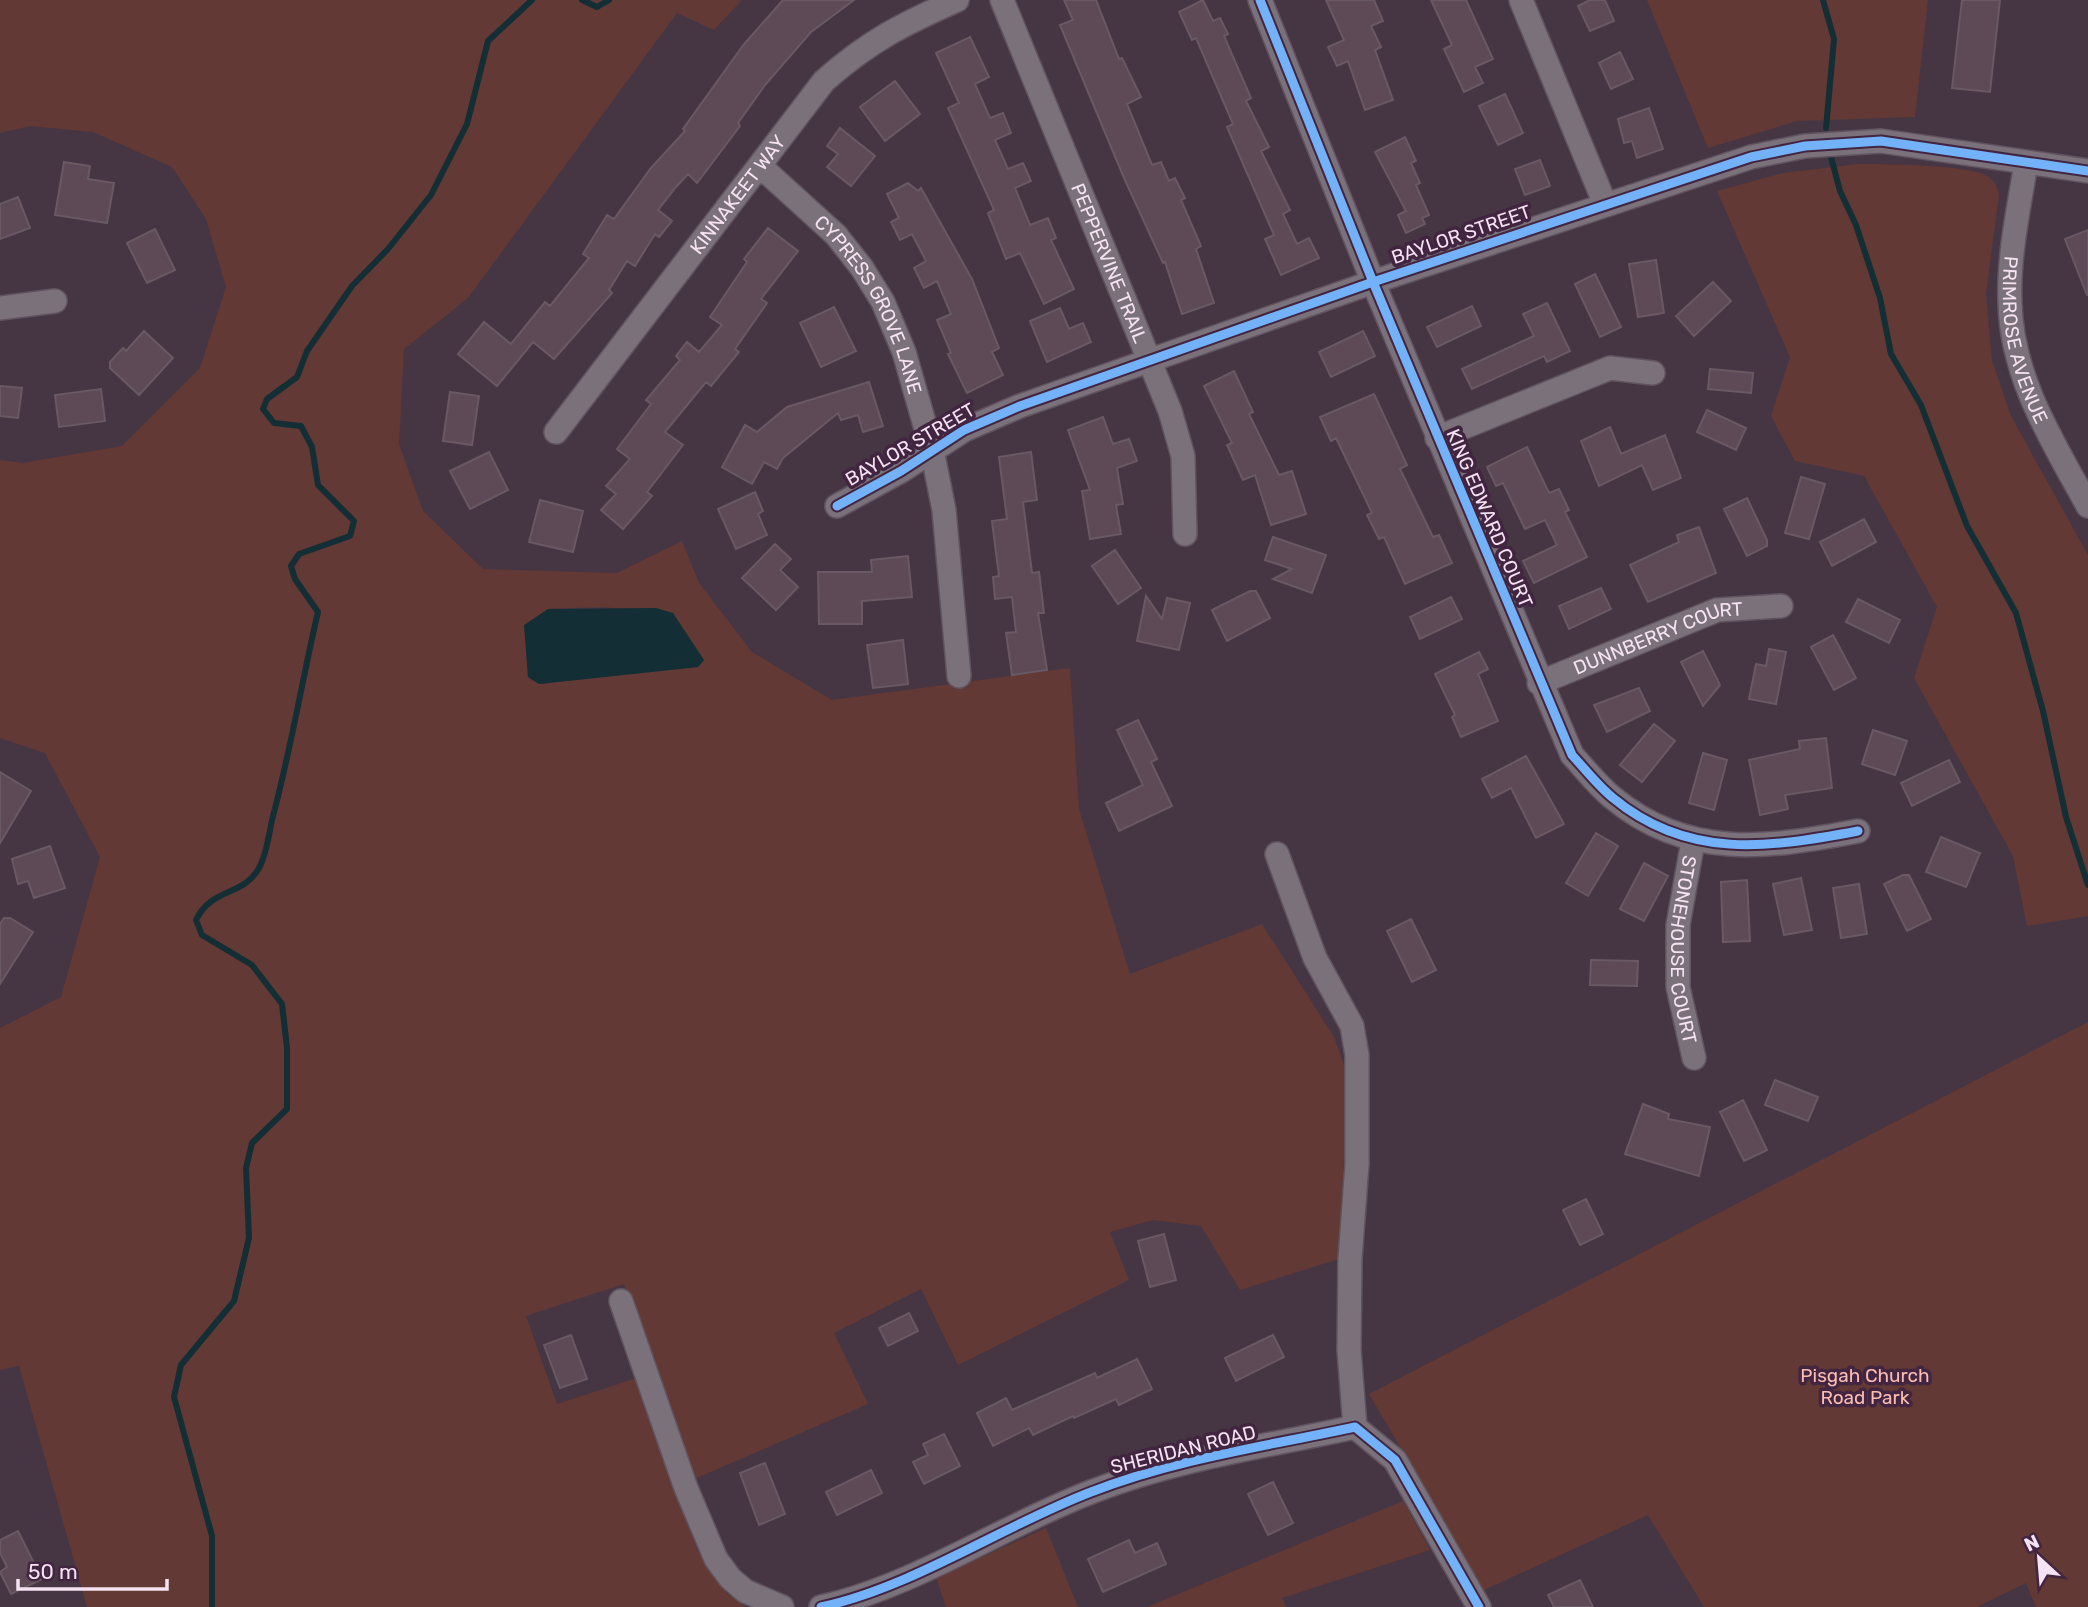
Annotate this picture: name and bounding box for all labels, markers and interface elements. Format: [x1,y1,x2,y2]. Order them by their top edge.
street label: KINNAKEET WAY [685,131,791,259]
street label: PEPPERVINE TRAIL [1066,180,1152,347]
street label: BAYLOR STREET [1388,200,1534,269]
street label: CYPRESS GROVE LANE [810,210,926,397]
street label: PRIMROSE AVENUE [1998,255,2053,427]
street label: BAYLOR STREET [841,398,979,491]
street label: KING EDWARD COURT [1442,426,1538,611]
street label: DUNNBERRY COURT [1570,597,1743,680]
street label: STONEHOUSE COURT [1665,854,1701,1046]
park label: Pisgah Church Road Park [1800,1364,1930,1409]
street label: SHERIDAN ROAD [1108,1420,1258,1479]
north arrow [2004,1523,2074,1593]
text: N [2021,1530,2043,1557]
scale bar [18,1548,166,1592]
text: 50 m [28,1559,78,1584]

